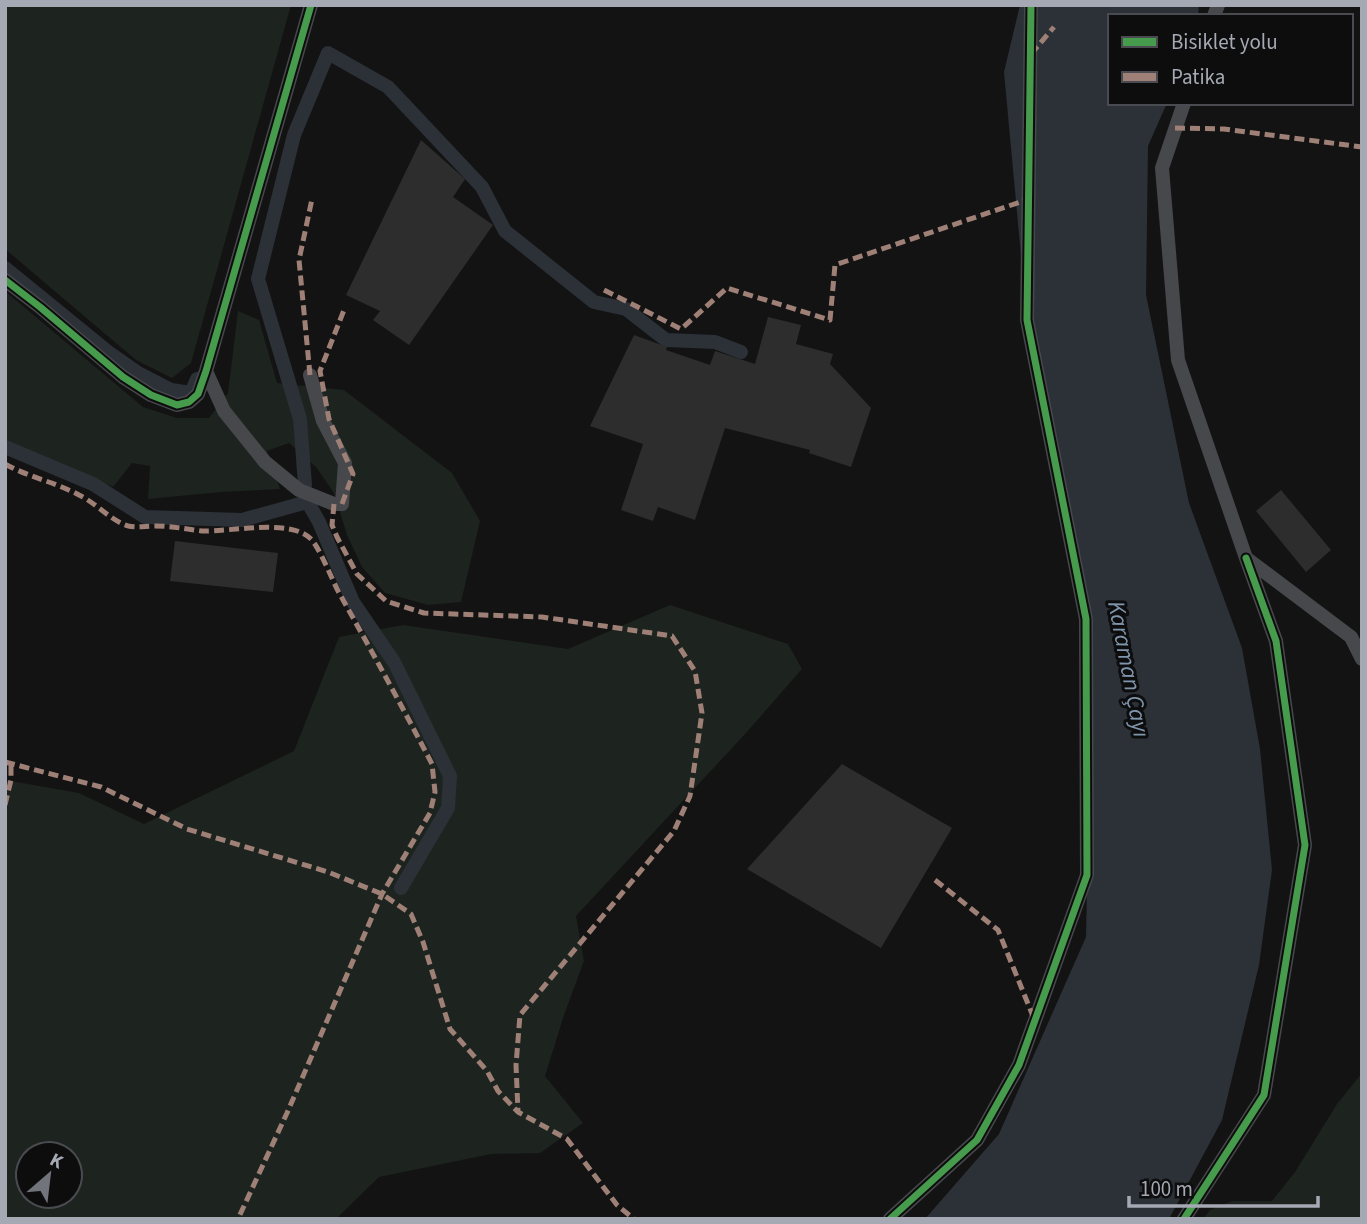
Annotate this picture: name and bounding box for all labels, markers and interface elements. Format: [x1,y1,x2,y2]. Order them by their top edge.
legend [1108,14,1353,105]
text: Bisiklet yolu [1171,27,1278,57]
text: Patika [1171,62,1225,92]
water label: Karaman Çayı [1098,598,1159,741]
north arrow [14,1140,84,1210]
text: K [45,1147,68,1176]
scale bar [1129,1164,1318,1208]
text: 100 m [1140,1174,1193,1204]

